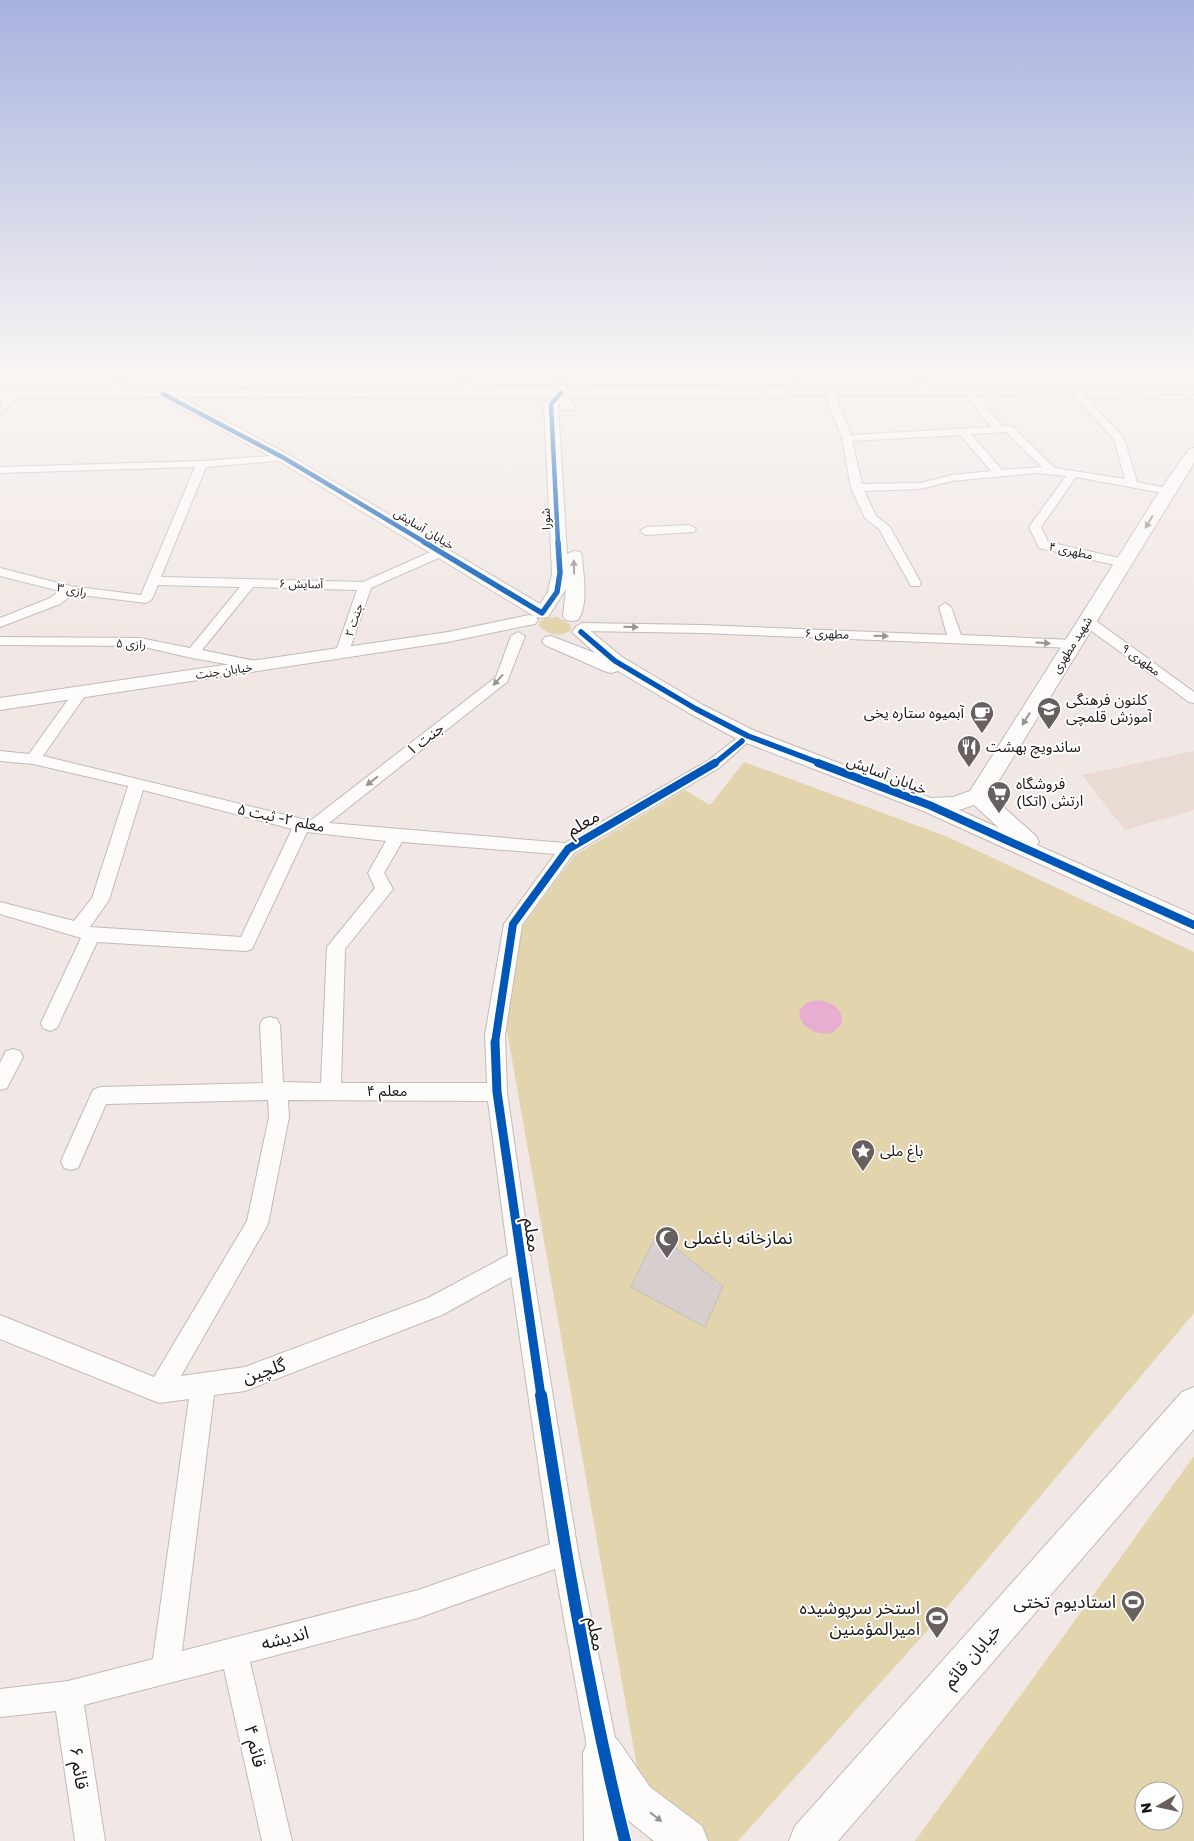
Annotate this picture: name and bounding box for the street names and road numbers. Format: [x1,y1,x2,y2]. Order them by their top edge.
street label: خیابان آسایش [391,505,457,552]
street label: شورا [537,508,554,530]
street label: مطهری ۴ [1048,539,1095,562]
street label: آسایش ۶ [279,576,324,591]
street label: رازی ۳ [56,579,88,600]
street label: جنت ۲ [341,601,366,638]
street label: شهید مطهری [1048,614,1095,676]
street label: مطهری ۶ [804,625,850,642]
street label: رازی ۵ [115,635,147,652]
street label: مطهری ۹ [1119,640,1164,679]
street label: خیابان جنت [195,659,253,682]
street label: جنت ۱ [402,718,447,758]
street label: خیابان آسایش [844,751,930,799]
street label: معلم ۲- ثبت ۵ [235,799,327,838]
street label: معلم [562,804,604,843]
street label: معلم ۴ [367,1081,407,1102]
street label: معلم [517,1216,546,1254]
street label: گلچین [239,1353,289,1388]
street label: معلم [580,1615,611,1653]
street label: خیابان قائم [937,1619,1007,1694]
street label: اندیشه [259,1621,311,1654]
street label: قائم ۴ [237,1722,272,1770]
street label: قائم ۶ [63,1745,94,1791]

